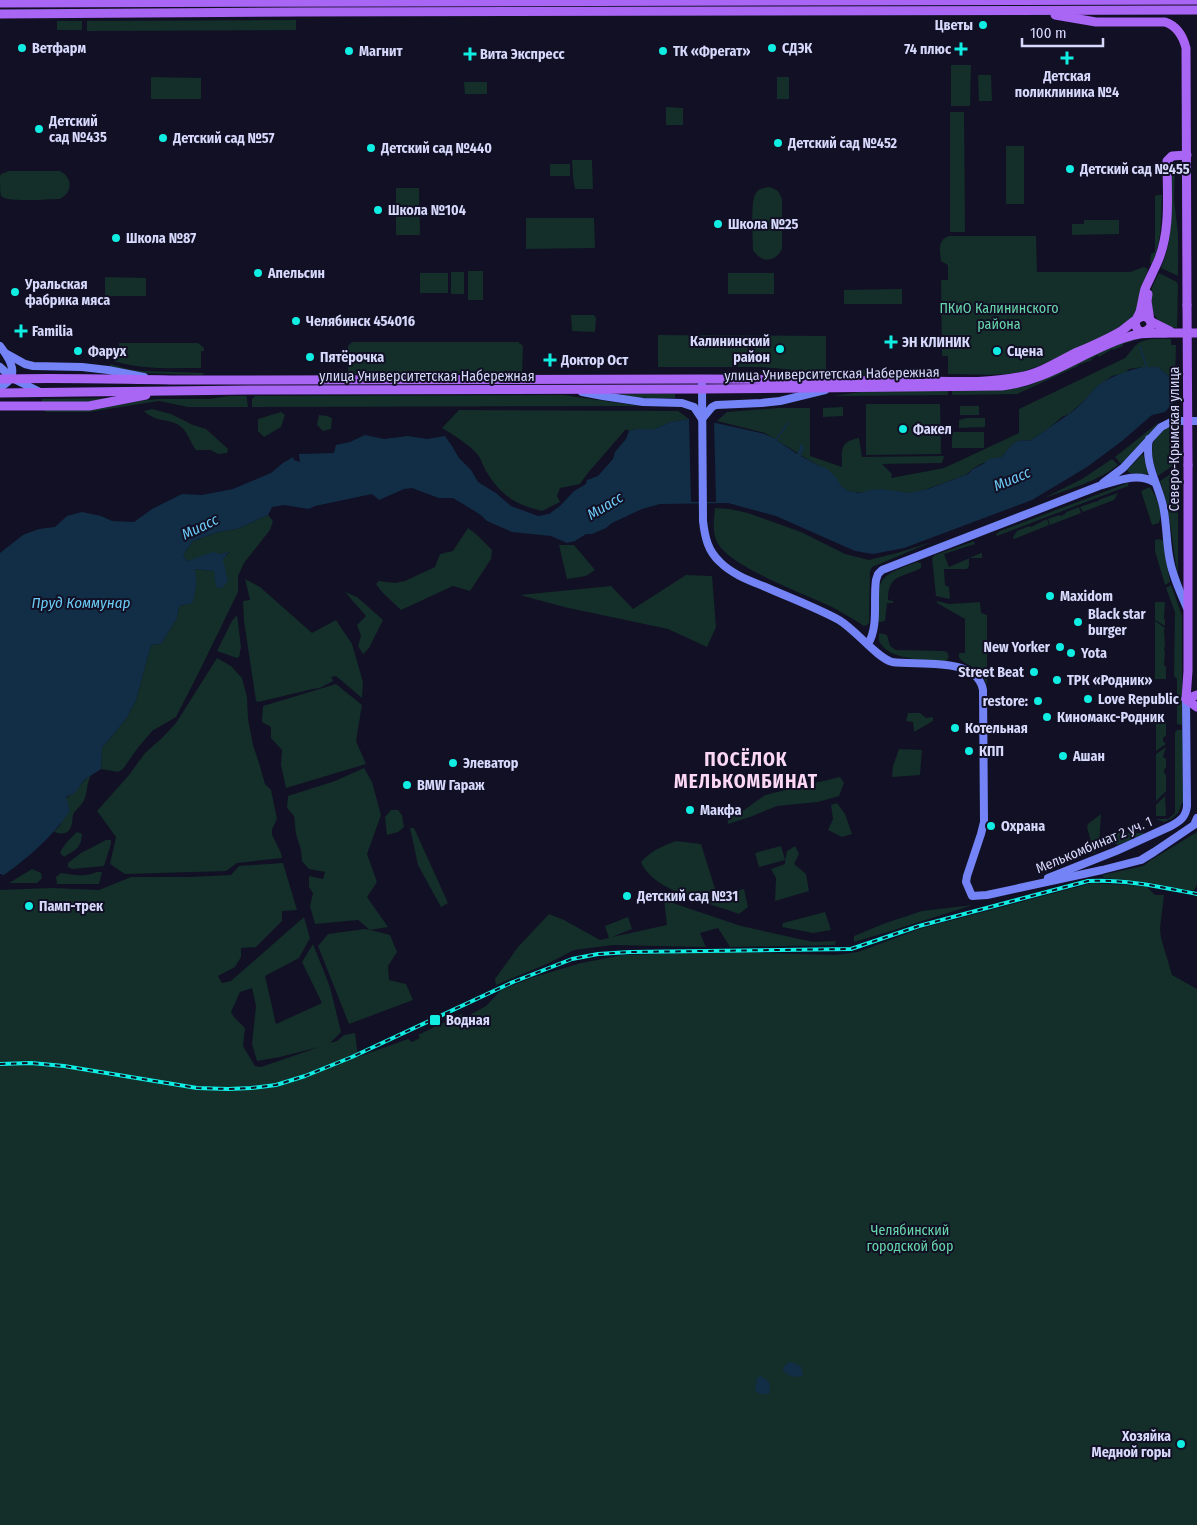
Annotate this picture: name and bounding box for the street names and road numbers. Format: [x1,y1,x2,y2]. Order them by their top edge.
street label: улица Университетская Набережная [724,364,940,384]
street label: Северо-Крымская улица [1166,366,1183,511]
street label: улица Университетская Набережная [319,368,535,385]
street label: Мелькомбинат 2 уч. 1 [1033,813,1155,877]

